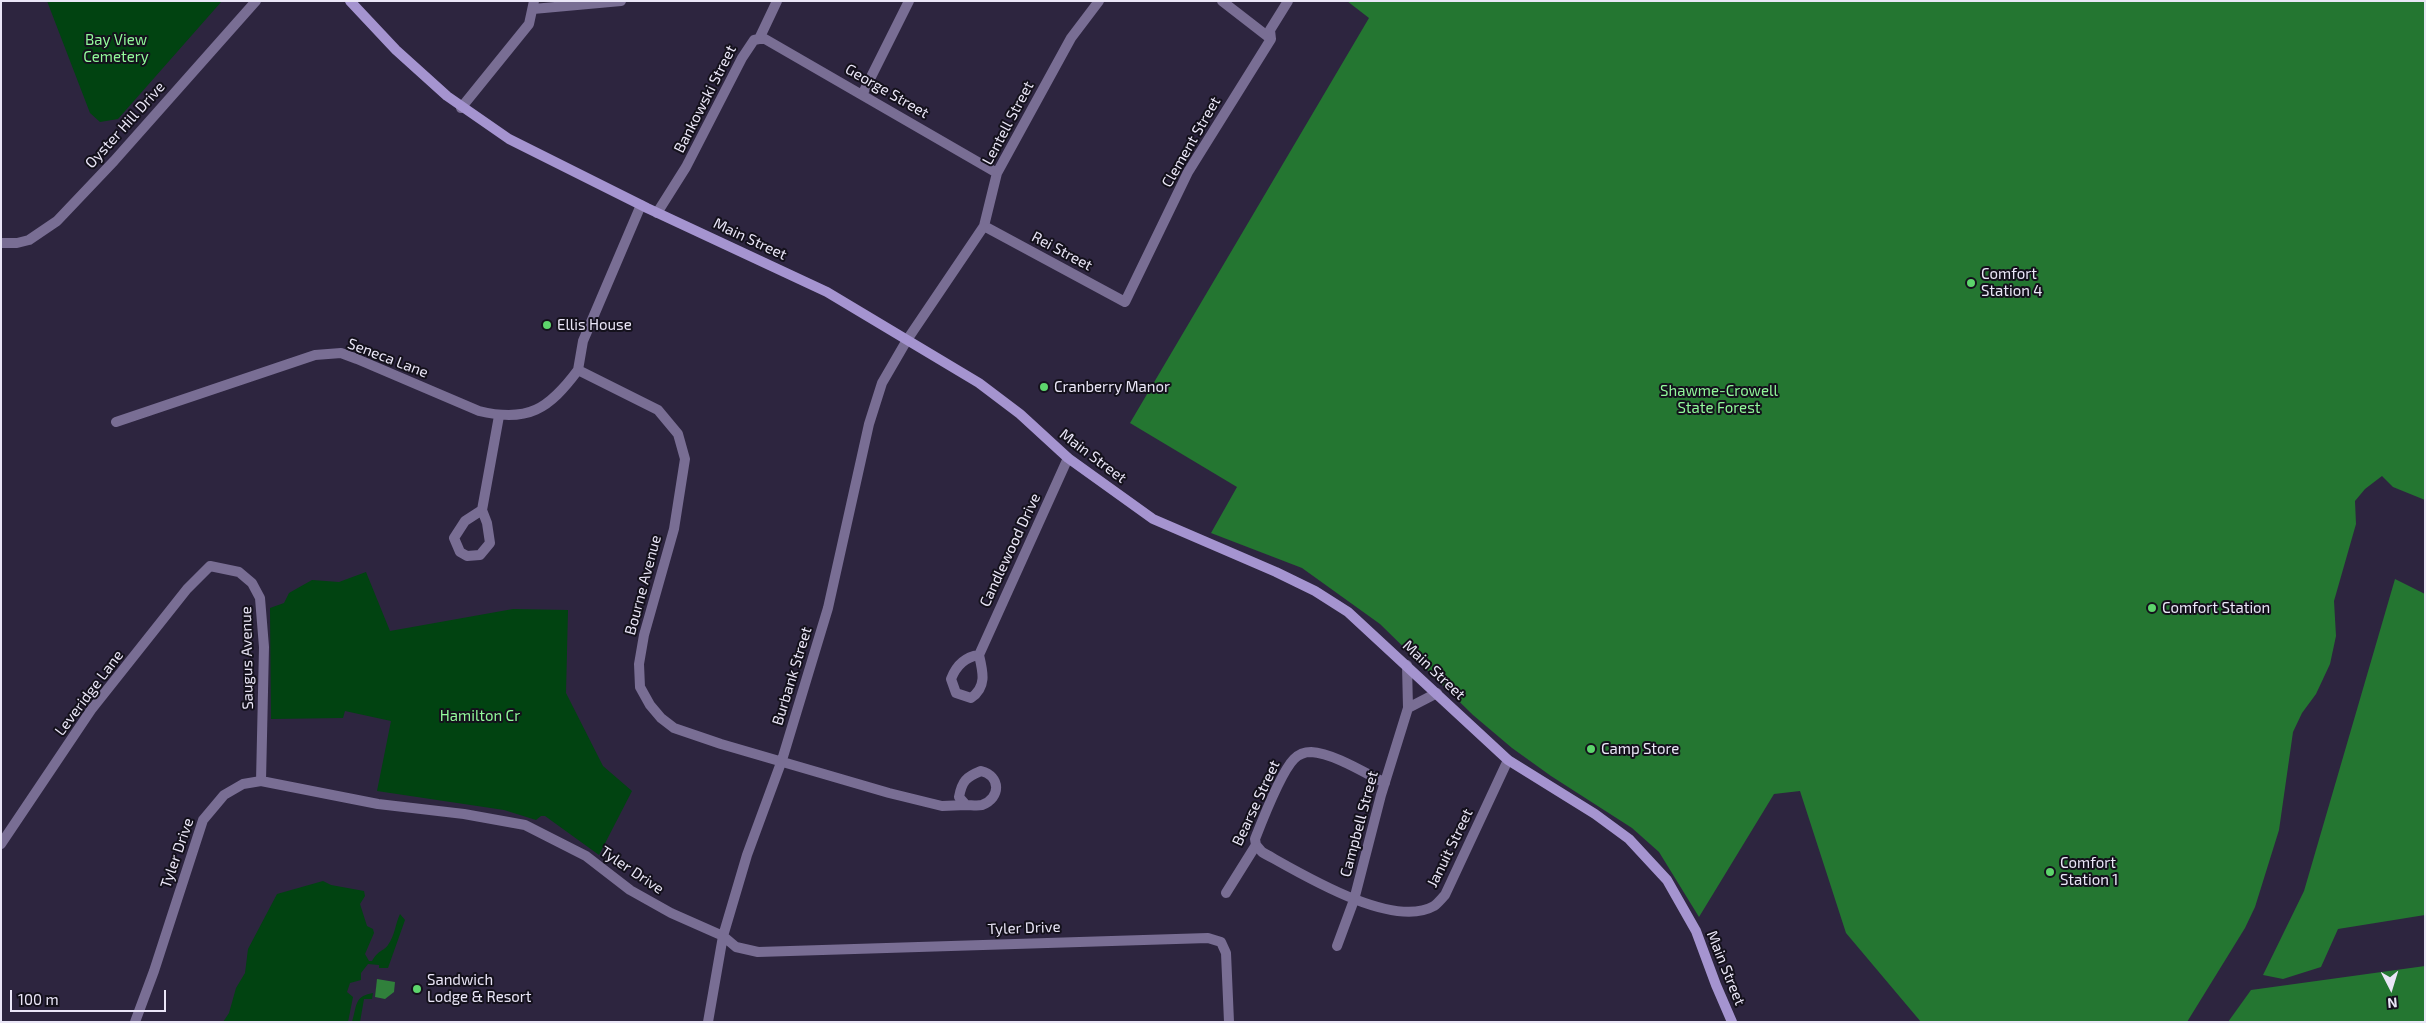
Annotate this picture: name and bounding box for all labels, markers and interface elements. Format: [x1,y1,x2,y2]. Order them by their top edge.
park label: Bay View Cemetery [83,31,149,66]
street label: Bankowski Street [670,42,740,156]
street label: George Street [842,60,932,122]
street label: Oyster Hill Drive [81,78,169,172]
street label: Lentell Street [978,78,1038,168]
street label: Clement Street [1158,93,1224,191]
street label: Main Street [710,214,790,264]
street label: Rei Street [1029,228,1095,274]
place label: Comfort Station 4 [1981,265,2043,300]
marker: Comfort Station 4 [1965,277,1977,289]
place label: Ellis House [557,316,632,334]
marker: Ellis House [541,319,553,331]
street label: Seneca Lane [345,334,431,382]
place label: Cranberry Manor [1054,378,1170,396]
marker: Cranberry Manor [1038,381,1050,393]
park label: Shawme-Crowell State Forest [1660,382,1778,417]
street label: Main Street [1056,425,1130,487]
street label: Candlewood Drive [976,490,1044,610]
street label: Bourne Avenue [621,533,665,637]
place label: Comfort Station [2162,599,2270,617]
marker: Comfort Station [2146,602,2158,614]
street label: Saugus Avenue [237,606,257,710]
street label: Burbank Street [768,625,816,727]
street label: Main Street [1399,637,1469,703]
street label: Leveridge Lane [51,647,127,739]
park label: Hamilton Cr [440,707,520,725]
place label: Camp Store [1601,740,1679,758]
marker: Camp Store [1585,743,1597,755]
street label: Bearse Street [1228,757,1284,849]
street label: Campbell Street [1336,769,1382,879]
street label: Januit Street [1423,806,1477,890]
street label: Tyler Drive [157,816,197,890]
street label: Tyler Drive [597,842,667,898]
place label: Comfort Station 1 [2060,854,2118,889]
marker: Comfort Station 1 [2044,866,2056,878]
street label: Tyler Drive [987,918,1061,938]
street label: Main Street [1703,928,1749,1008]
north arrow [2366,963,2416,1013]
place label: Sandwich Lodge & Resort [427,971,532,1006]
scale bar [12,980,169,1012]
marker: Sandwich Lodge & Resort [411,983,423,995]
text: 100 m [18,990,59,1008]
text: N [2387,995,2398,1012]

